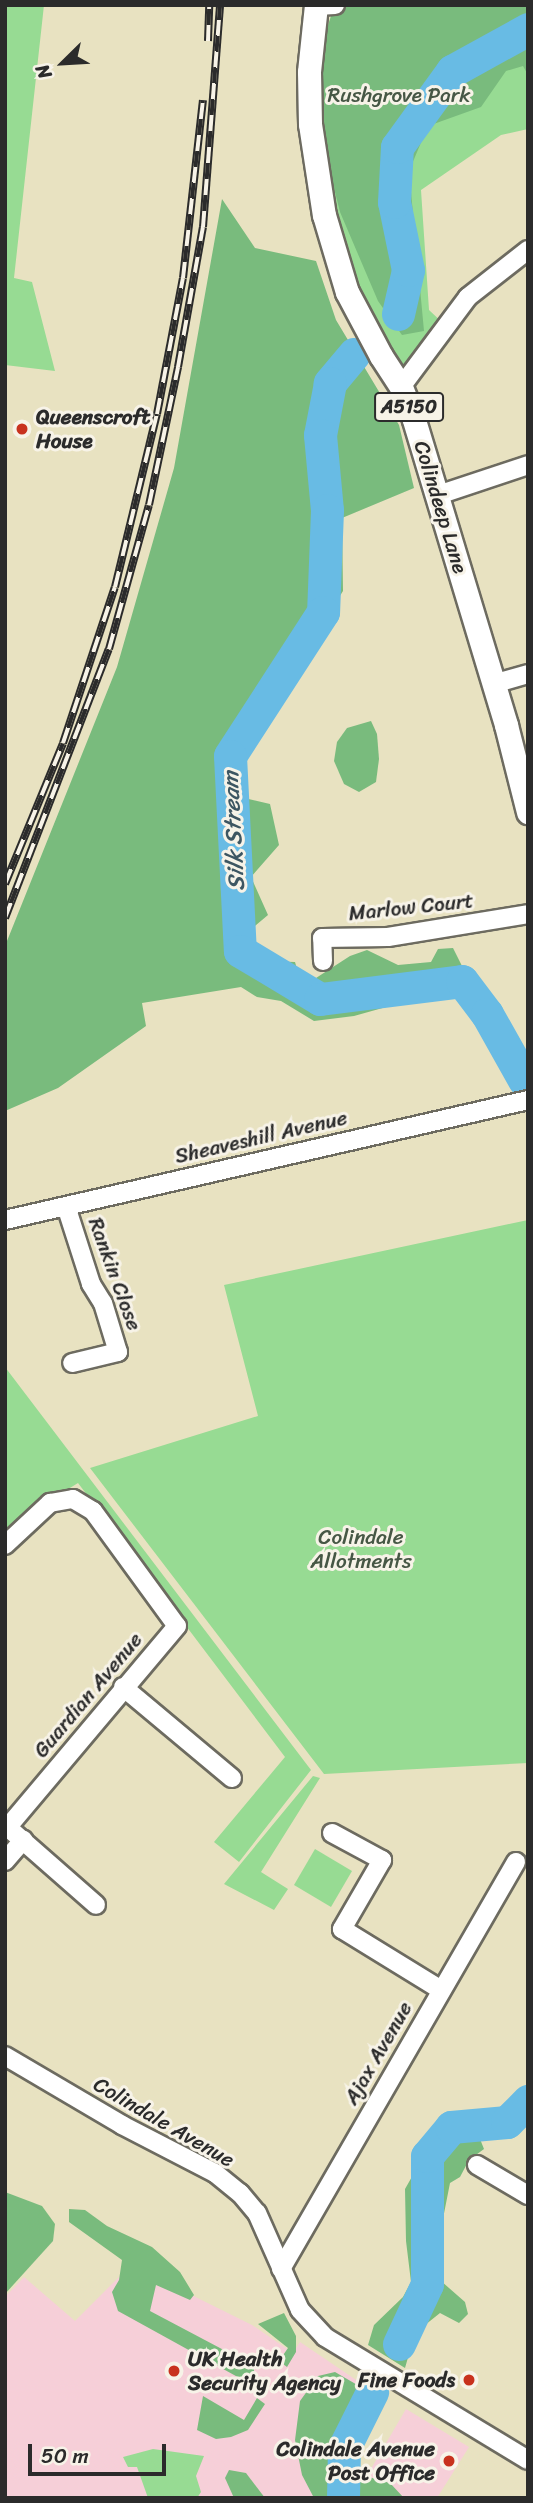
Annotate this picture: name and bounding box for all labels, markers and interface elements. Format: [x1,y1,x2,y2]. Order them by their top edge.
north arrow [28,28,98,98]
text: N [26,59,61,84]
park label: Rushgrove Park [328,82,470,108]
road number: A5150 [374,392,444,422]
place label: Queenscroft House [36,404,150,454]
marker: Queenscroft House [14,421,30,437]
street label: Colindeep Lane [409,437,473,577]
water label: Silk Stream [217,770,251,892]
street label: Marlow Court [347,888,475,926]
street label: Sheaveshill Avenue [173,1105,349,1169]
street label: Rankin Close [83,1214,147,1334]
park label: Colindale Allotments [310,1524,412,1574]
street label: Guardian Avenue [29,1628,147,1762]
street label: Ajax Avenue [338,1997,418,2109]
street label: Colindale Avenue [89,2072,239,2172]
place label: UK Health Security Agency [188,2346,341,2396]
marker: UK Health Security Agency [166,2363,182,2379]
place label: Fine Foods [357,2367,455,2393]
marker: Fine Foods [461,2372,477,2388]
scale bar [32,2430,170,2474]
place label: Colindale Avenue Post Office [277,2436,435,2486]
text: 50 m [41,2437,89,2475]
marker: Colindale Avenue Post Office [441,2453,457,2469]

